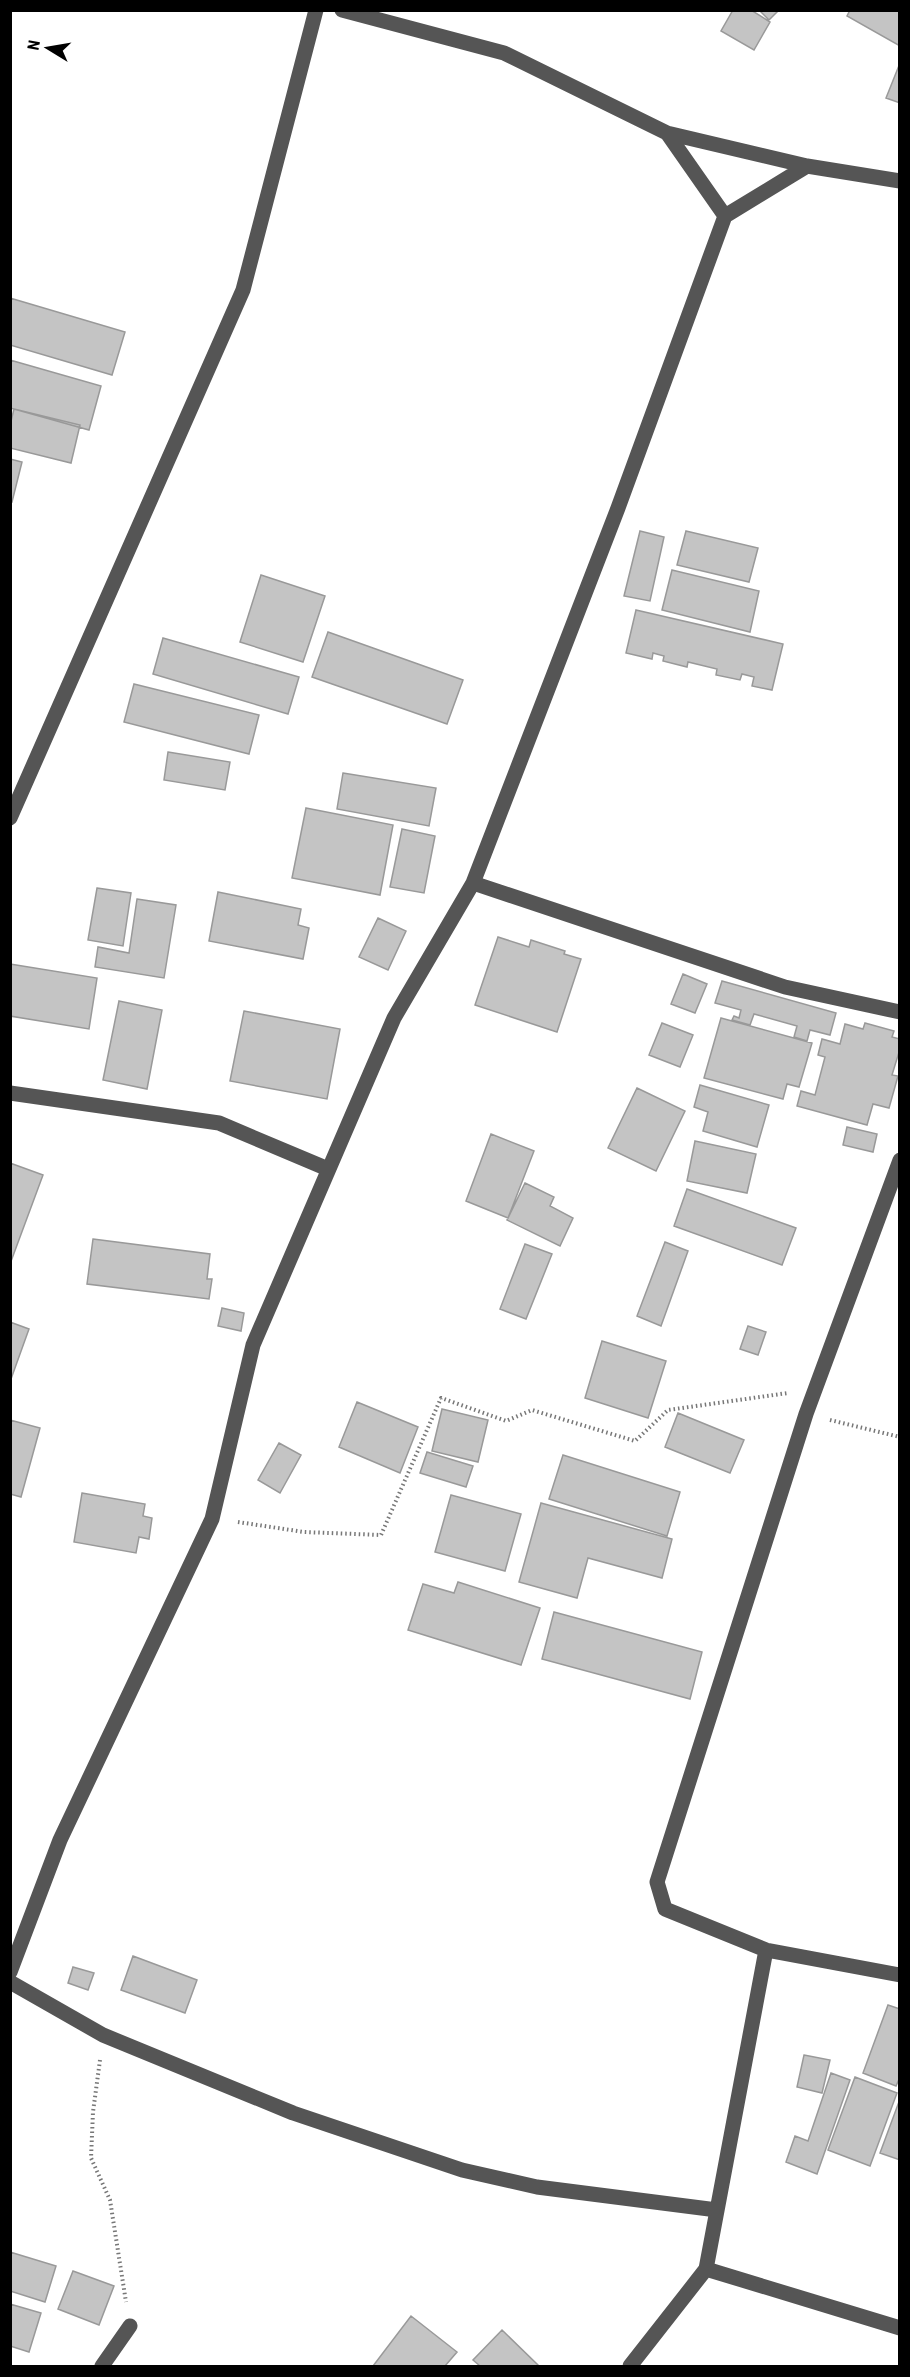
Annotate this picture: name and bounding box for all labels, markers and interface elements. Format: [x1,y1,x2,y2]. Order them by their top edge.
north arrow [18,18,78,78]
text: N [24,39,44,52]

